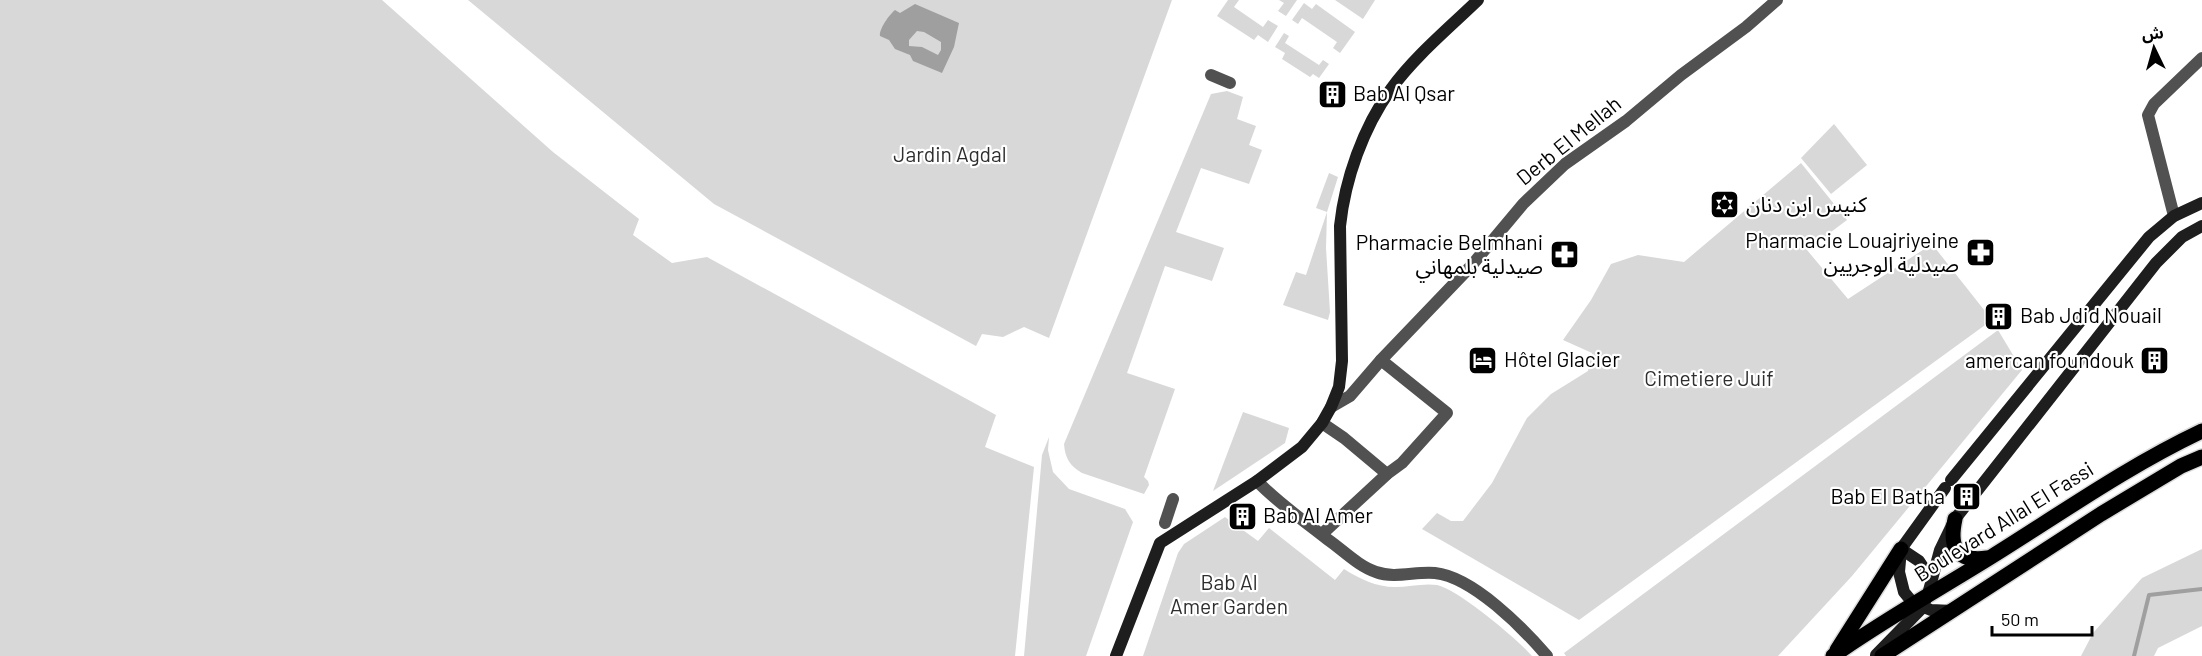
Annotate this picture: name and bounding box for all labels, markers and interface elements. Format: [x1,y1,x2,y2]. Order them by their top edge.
north arrow [2124,18,2184,78]
text: ش [2141,22,2165,44]
building icon: Bab Al Qsar [1316,78,1348,110]
place label: Bab Al Qsar [1353,80,1455,105]
street label: Derb El Mellah [1511,90,1625,190]
park label: Jardin Agdal [893,141,1007,166]
synagogue icon: كنيس ابن دنان [1709,189,1741,221]
place label: كنيس ابن دنان [1746,191,1867,217]
place label: Pharmacie Louajriyeine صيدلية الوجريين [1745,227,1959,277]
place label: Pharmacie Belmhani صيدلية بلمهاني [1356,229,1543,283]
pharmacy icon: Pharmacie Louajriyeine صيدلية الوجريين [1964,237,1996,269]
pharmacy icon: Pharmacie Belmhani صيدلية بلمهاني [1548,239,1580,271]
building icon: Bab Jdid Nouail [1983,300,2015,332]
place label: Bab Jdid Nouail [2020,302,2162,327]
hotel icon: Hôtel Glacier [1467,344,1499,376]
building icon: amercan foundouk [2139,345,2171,377]
place label: Hôtel Glacier [1504,346,1620,371]
place label: amercan foundouk [1965,347,2134,372]
park label: Cimetiere Juif [1644,365,1774,390]
street label: Boulevard Allal El Fassi [1909,455,2097,586]
building icon: Bab El Batha [1950,481,1982,513]
place label: Bab El Batha [1830,483,1945,508]
building icon: Bab Al Amer [1226,500,1258,532]
place label: Bab Al Amer [1263,502,1373,527]
park label: Bab Al Amer Garden [1170,569,1288,618]
scale bar [1992,599,2092,637]
text: 50 m [2001,608,2039,630]

